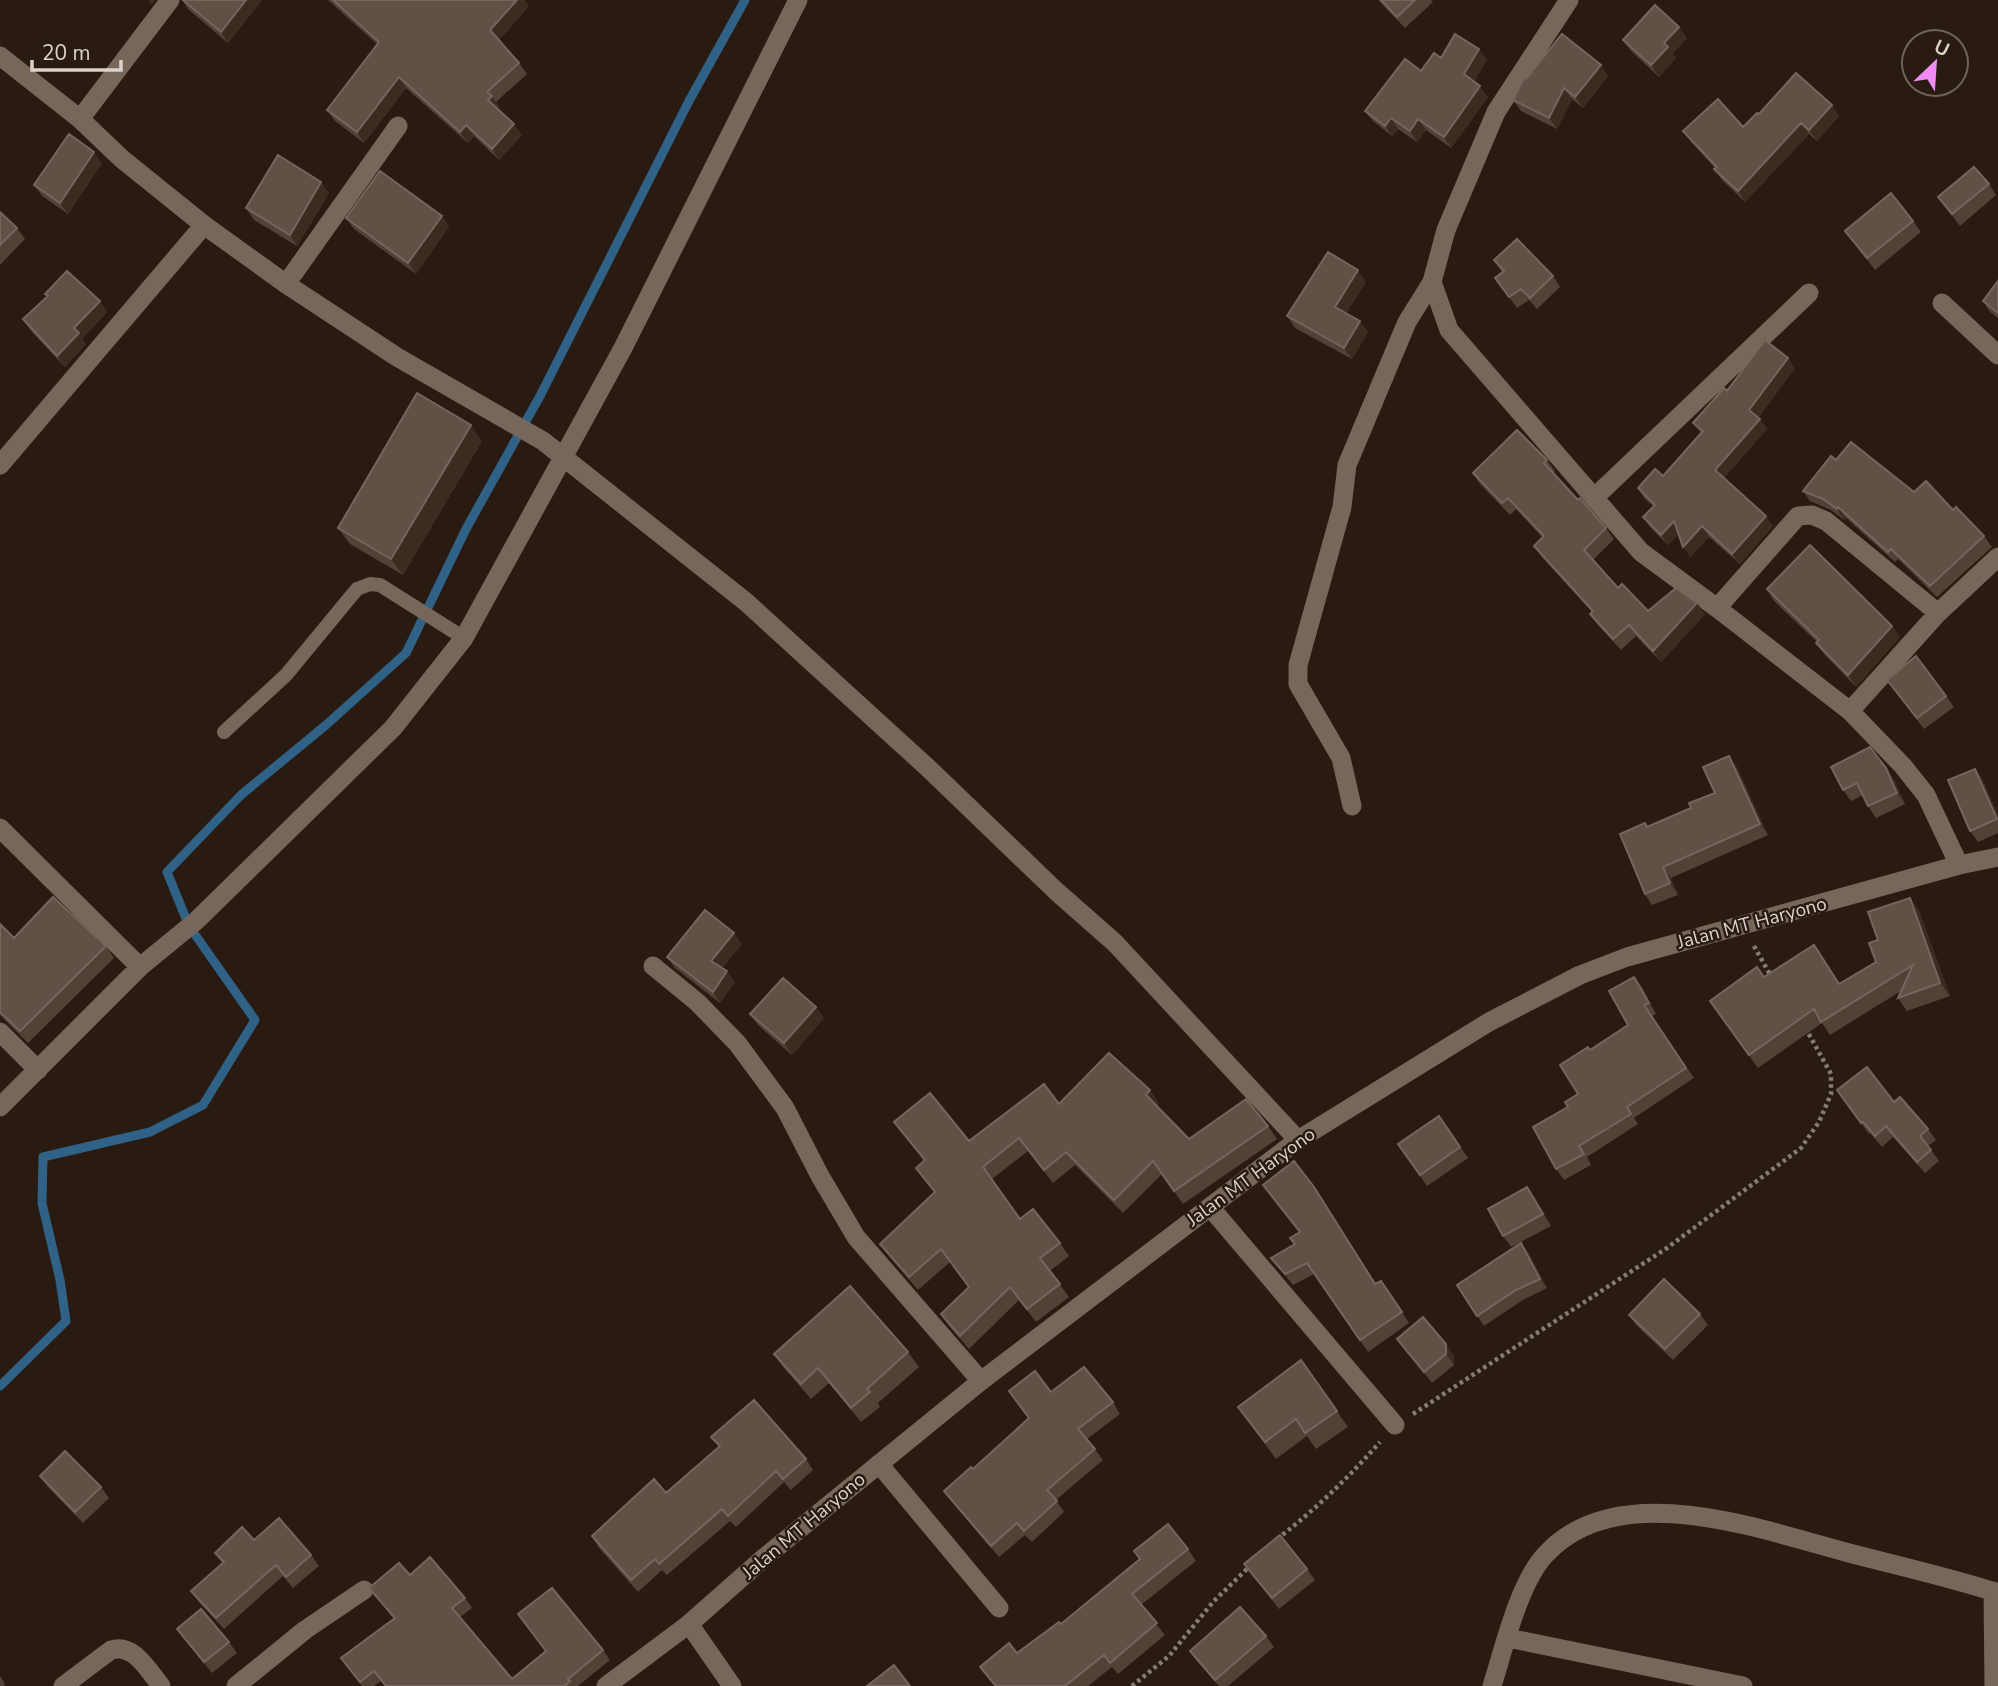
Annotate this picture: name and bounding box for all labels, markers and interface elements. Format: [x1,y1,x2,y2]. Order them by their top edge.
scale bar [32,28,121,72]
north arrow [1900,28,1970,98]
text: U [1930,34,1954,63]
text: 20 m [42,39,91,67]
street label: Jalan MT Haryono [1673,891,1830,956]
street label: Jalan MT Haryono [1180,1121,1321,1233]
street label: Jalan MT Haryono [736,1467,871,1586]

